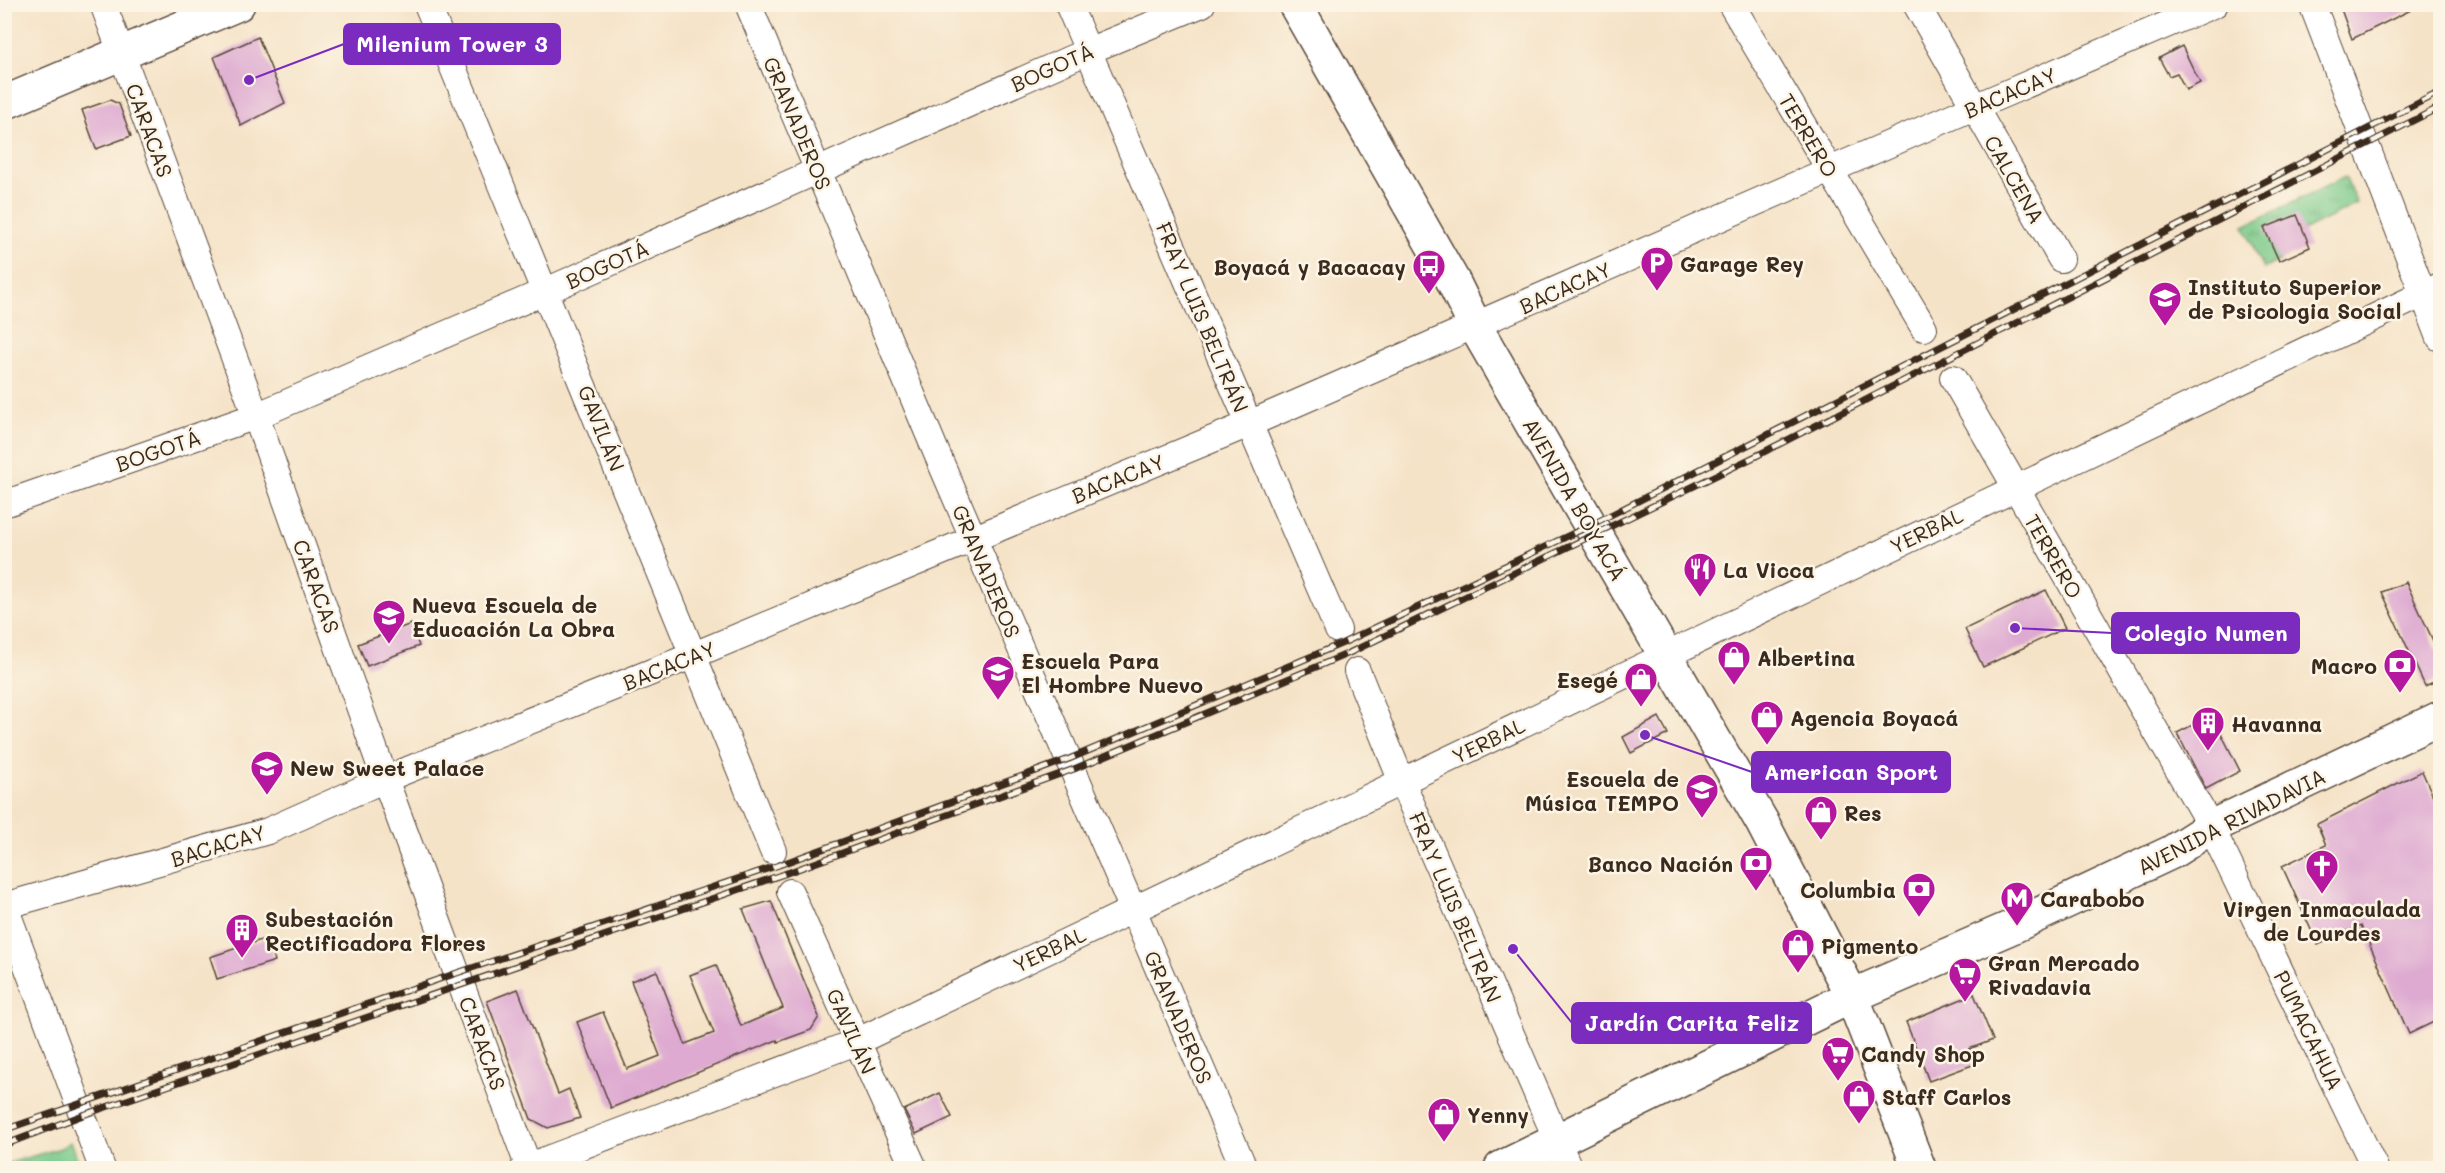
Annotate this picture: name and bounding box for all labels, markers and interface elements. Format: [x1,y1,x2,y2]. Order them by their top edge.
callout: Milenium Tower 3 [344,24,560,64]
text: Milenium Tower 3 [356,29,548,58]
street label: BOGOTÁ [1006,37,1098,97]
street label: GRANADEROS [758,52,838,194]
street label: BACACAY [1960,60,2060,124]
street label: CARACAS [121,80,179,180]
street label: TERRERO [1774,88,1844,182]
street label: CALCENA [1979,130,2051,228]
street label: FRAY LUIS BELTRÁN [1151,218,1255,416]
street label: BOGOTÁ [561,234,653,294]
parking icon: Garage Rey [1639,245,1675,292]
bus stop icon: Boyacá y Bacacay [1411,248,1447,295]
place label: Garage Rey [1680,250,1804,278]
place label: Boyacá y Bacacay [1214,253,1406,281]
street label: BACACAY [1515,255,1615,319]
place label: Instituto Superior de Psicologia Social [2188,273,2401,324]
school or university icon: Instituto Superior de Psicologia Social [2147,280,2183,327]
street label: GAVILÁN [572,381,632,475]
street label: AVENIDA BOYACÁ [1517,413,1633,585]
street label: BOGOTÁ [112,423,204,477]
street label: BACACAY [1068,447,1168,509]
street label: GRANADEROS [947,500,1027,642]
street label: YERBAL [1885,501,1967,559]
street label: TERRERO [2019,509,2089,603]
street label: CARACAS [288,536,346,636]
restaurant icon: La Vicca [1682,551,1718,598]
place label: La Vicca [1723,556,1815,583]
place label: Nueva Escuela de Educación La Obra [412,591,615,642]
school or university icon: Nueva Escuela de Educación La Obra [371,598,407,645]
callout: Colegio Numen [2112,613,2299,653]
text: Colegio Numen [2124,618,2288,647]
street label: BACACAY [619,634,719,696]
shop icon: Albertina [1716,639,1752,686]
place label: Albertina [1757,644,1856,671]
place label: Escuela Para El Hombre Nuevo [1021,647,1203,698]
bank icon: Macro [2382,647,2418,694]
place label: Macro [2311,652,2377,679]
school or university icon: Escuela Para El Hombre Nuevo [980,654,1016,701]
shop icon: Esegé [1623,661,1659,708]
place label: Esegé [1556,666,1618,693]
shop icon: Agencia Boyacá [1749,699,1785,746]
place label: Agencia Boyacá [1790,704,1959,732]
building icon: Havanna [2190,705,2226,752]
place label: Havanna [2231,710,2322,737]
street label: YERBAL [1447,711,1529,769]
school or university icon: New Sweet Palace [249,749,285,796]
callout: American Sport [1752,752,1950,792]
place label: New Sweet Palace [290,754,484,781]
text: American Sport [1764,757,1938,786]
street label: AVENIDA RIVADAVIA [2132,762,2330,880]
place label: Escuela de Música TEMPO [1525,765,1679,816]
school or university icon: Escuela de Música TEMPO [1684,772,1720,819]
shop icon: Res [1803,794,1839,841]
place label: Res [1844,799,1882,826]
street label: FRAY LUIS BELTRÁN [1404,808,1508,1006]
street label: BACACAY [167,818,269,872]
bank icon: Banco Nación [1738,845,1774,892]
church icon: Virgen Inmaculada de Lourdes [2304,848,2340,895]
place label: Banco Nación [1588,850,1733,877]
bank icon: Columbia [1901,871,1937,918]
place label: Columbia [1800,876,1896,903]
metro station icon: Carabobo [1999,880,2035,927]
place label: Carabobo [2040,885,2145,912]
place label: Virgen Inmaculada de Lourdes [2223,895,2421,946]
place label: Subestación Rectificadora Flores [265,905,486,956]
building icon: Subestación Rectificadora Flores [224,912,260,959]
street label: YERBAL [1008,920,1090,978]
shop icon: Pigmento [1780,927,1816,974]
place label: Pigmento [1821,932,1919,959]
street label: GRANADEROS [1139,946,1219,1088]
place label: Gran Mercado Rivadavia [1988,949,2140,1000]
supermarket icon: Gran Mercado Rivadavia [1947,956,1983,1003]
street label: PUMACAHUA [2268,966,2350,1094]
street label: GAVILÁN [821,984,883,1078]
street label: CARACAS [454,993,512,1093]
callout: Jardín Carita Feliz [1572,1003,1811,1043]
text: Jardín Carita Feliz [1585,1008,1799,1037]
supermarket icon: Candy Shop [1820,1035,1856,1082]
place label: Candy Shop [1861,1040,1985,1068]
shop icon: Staff Carlos [1841,1078,1877,1125]
place label: Staff Carlos [1882,1083,2011,1110]
shop icon: Yenny [1426,1096,1462,1143]
place label: Yenny [1467,1101,1529,1129]

